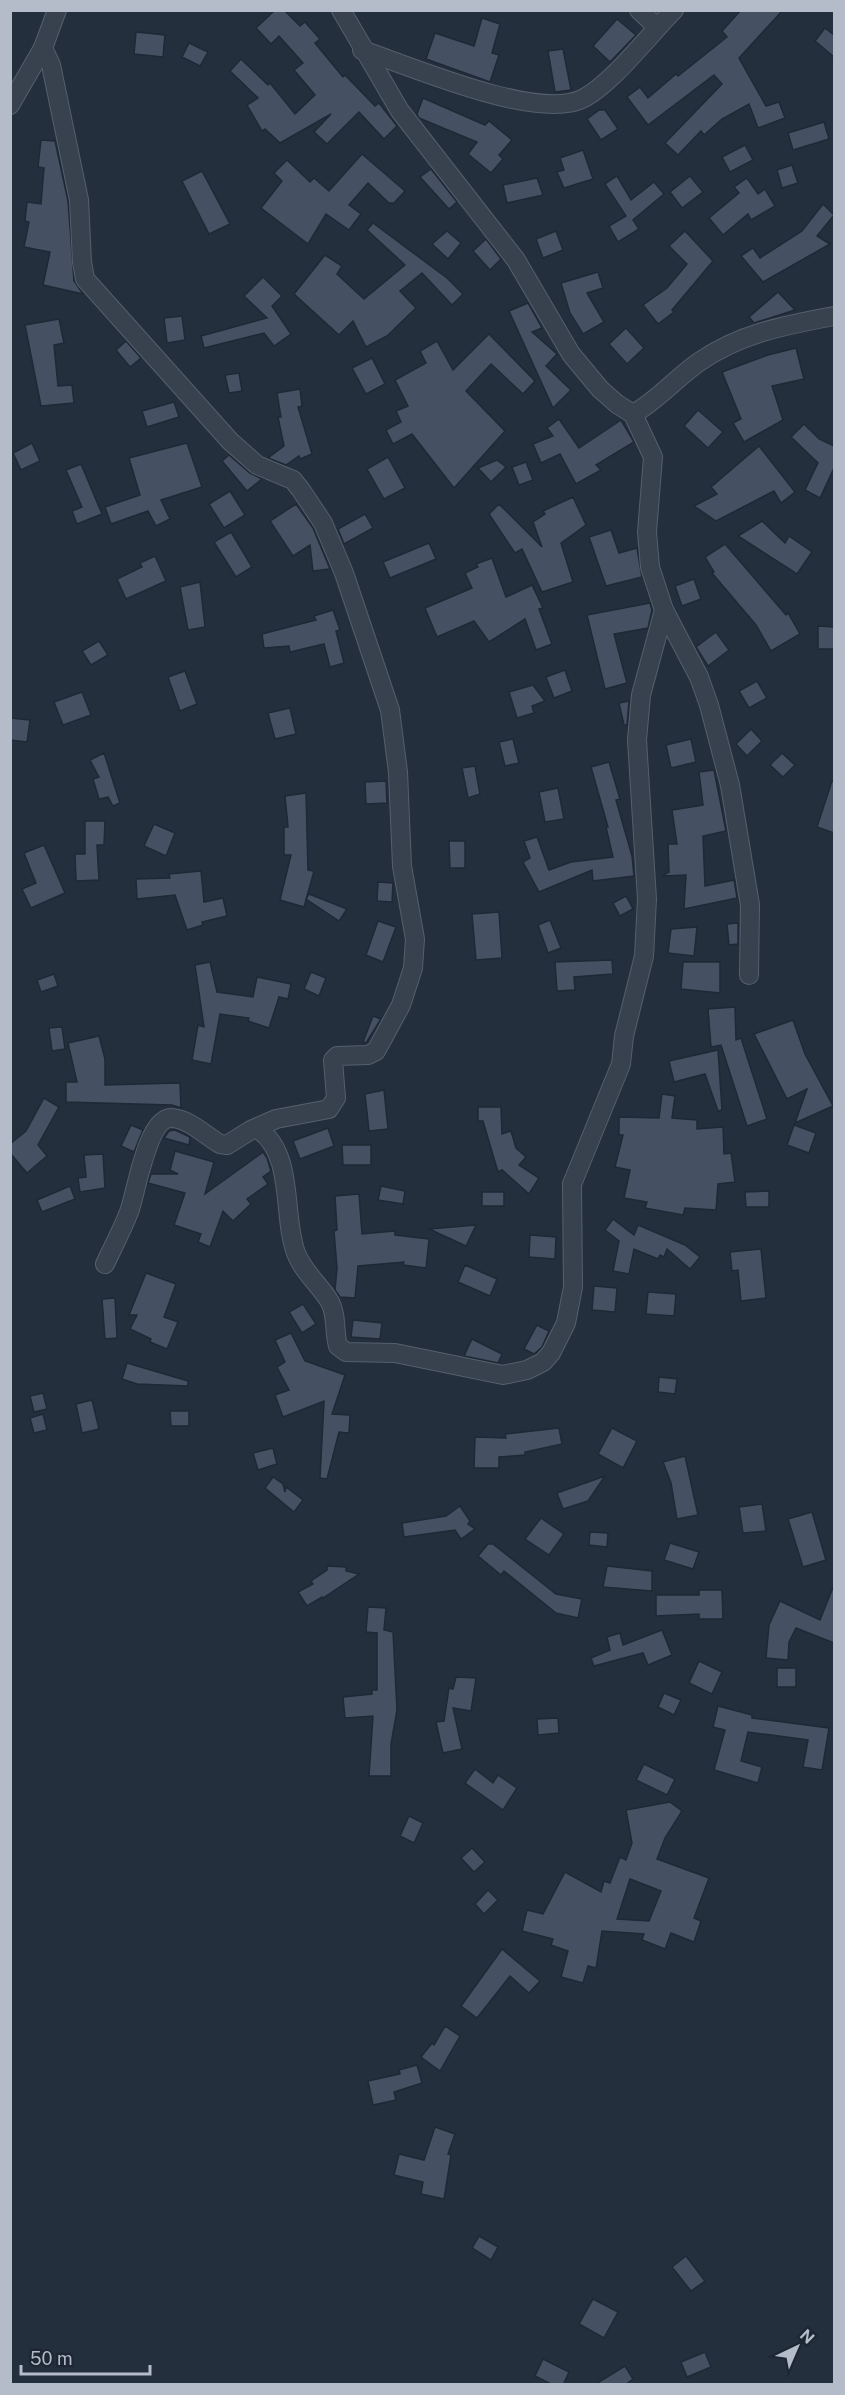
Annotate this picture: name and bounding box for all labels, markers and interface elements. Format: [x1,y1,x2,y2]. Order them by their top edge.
north arrow [767,2317,827,2377]
text: N [796,2325,818,2348]
scale bar [21,2338,150,2376]
text: 50 m [30,2348,73,2369]

